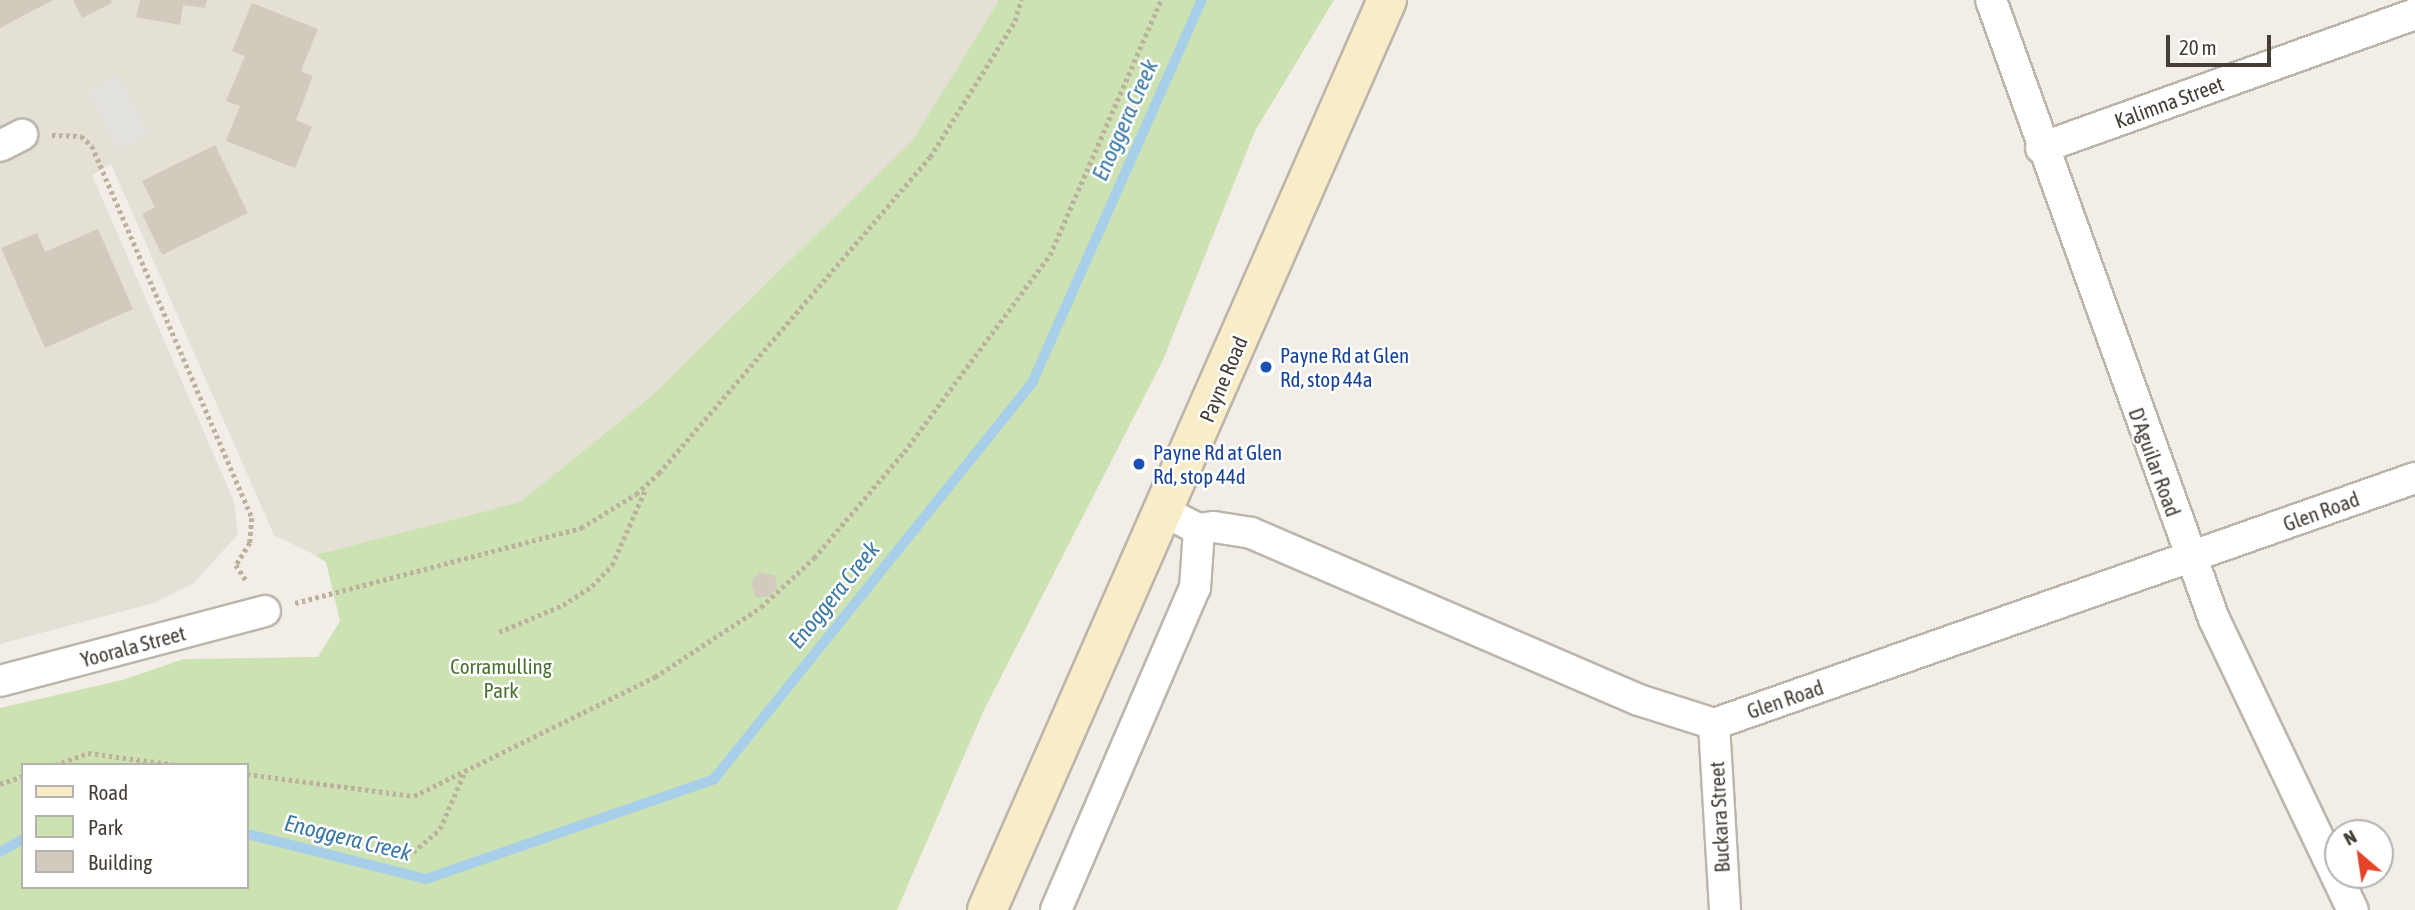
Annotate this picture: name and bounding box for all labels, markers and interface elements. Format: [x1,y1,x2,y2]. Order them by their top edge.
scale bar [2170,21,2275,65]
text: 20 m [2179,35,2217,59]
water label: Enoggera Creek [1086,55,1164,185]
street label: Kalimna Street [2111,71,2227,133]
street label: Payne Road [1194,332,1252,426]
place label: Payne Rd at Glen Rd, stop 44a [1280,342,1409,392]
marker: Payne Rd at Glen Rd, stop 44a [1258,359,1274,375]
street label: D'Aguilar Road [2124,404,2186,520]
place label: Payne Rd at Glen Rd, stop 44d [1153,439,1282,489]
marker: Payne Rd at Glen Rd, stop 44d [1131,456,1147,472]
street label: Glen Road [2279,486,2363,536]
water label: Enoggera Creek [782,536,886,654]
street label: Yoorala Street [78,620,188,672]
park label: Corramulling Park [450,653,552,703]
street label: Glen Road [1743,674,1827,724]
street label: Buckara Street [1704,761,1734,873]
legend [21,763,248,889]
text: Road [88,780,128,804]
water label: Enoggera Creek [282,809,414,867]
text: Park [88,815,123,839]
north arrow [2324,819,2394,889]
text: N [2340,825,2360,850]
text: Building [88,850,152,874]

